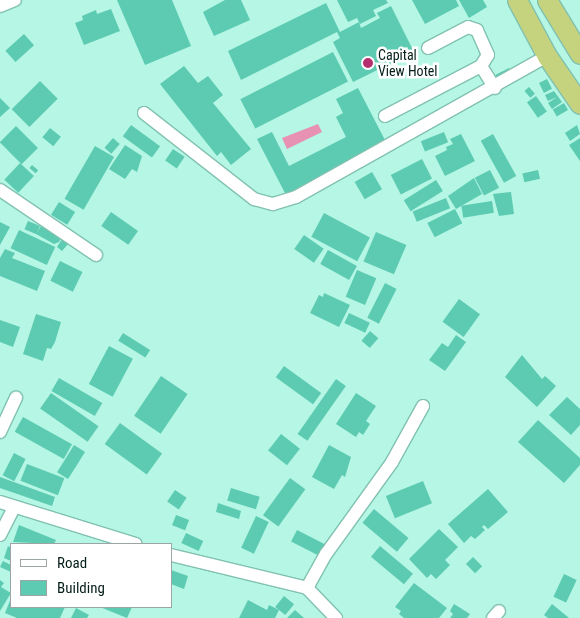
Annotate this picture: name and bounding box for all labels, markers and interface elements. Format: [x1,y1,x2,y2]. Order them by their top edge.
place label: Capital View Hotel [378,47,438,80]
marker: Capital View Hotel [362,57,374,69]
legend [10,543,172,608]
text: Road [57,554,87,572]
text: Building [57,579,105,597]

